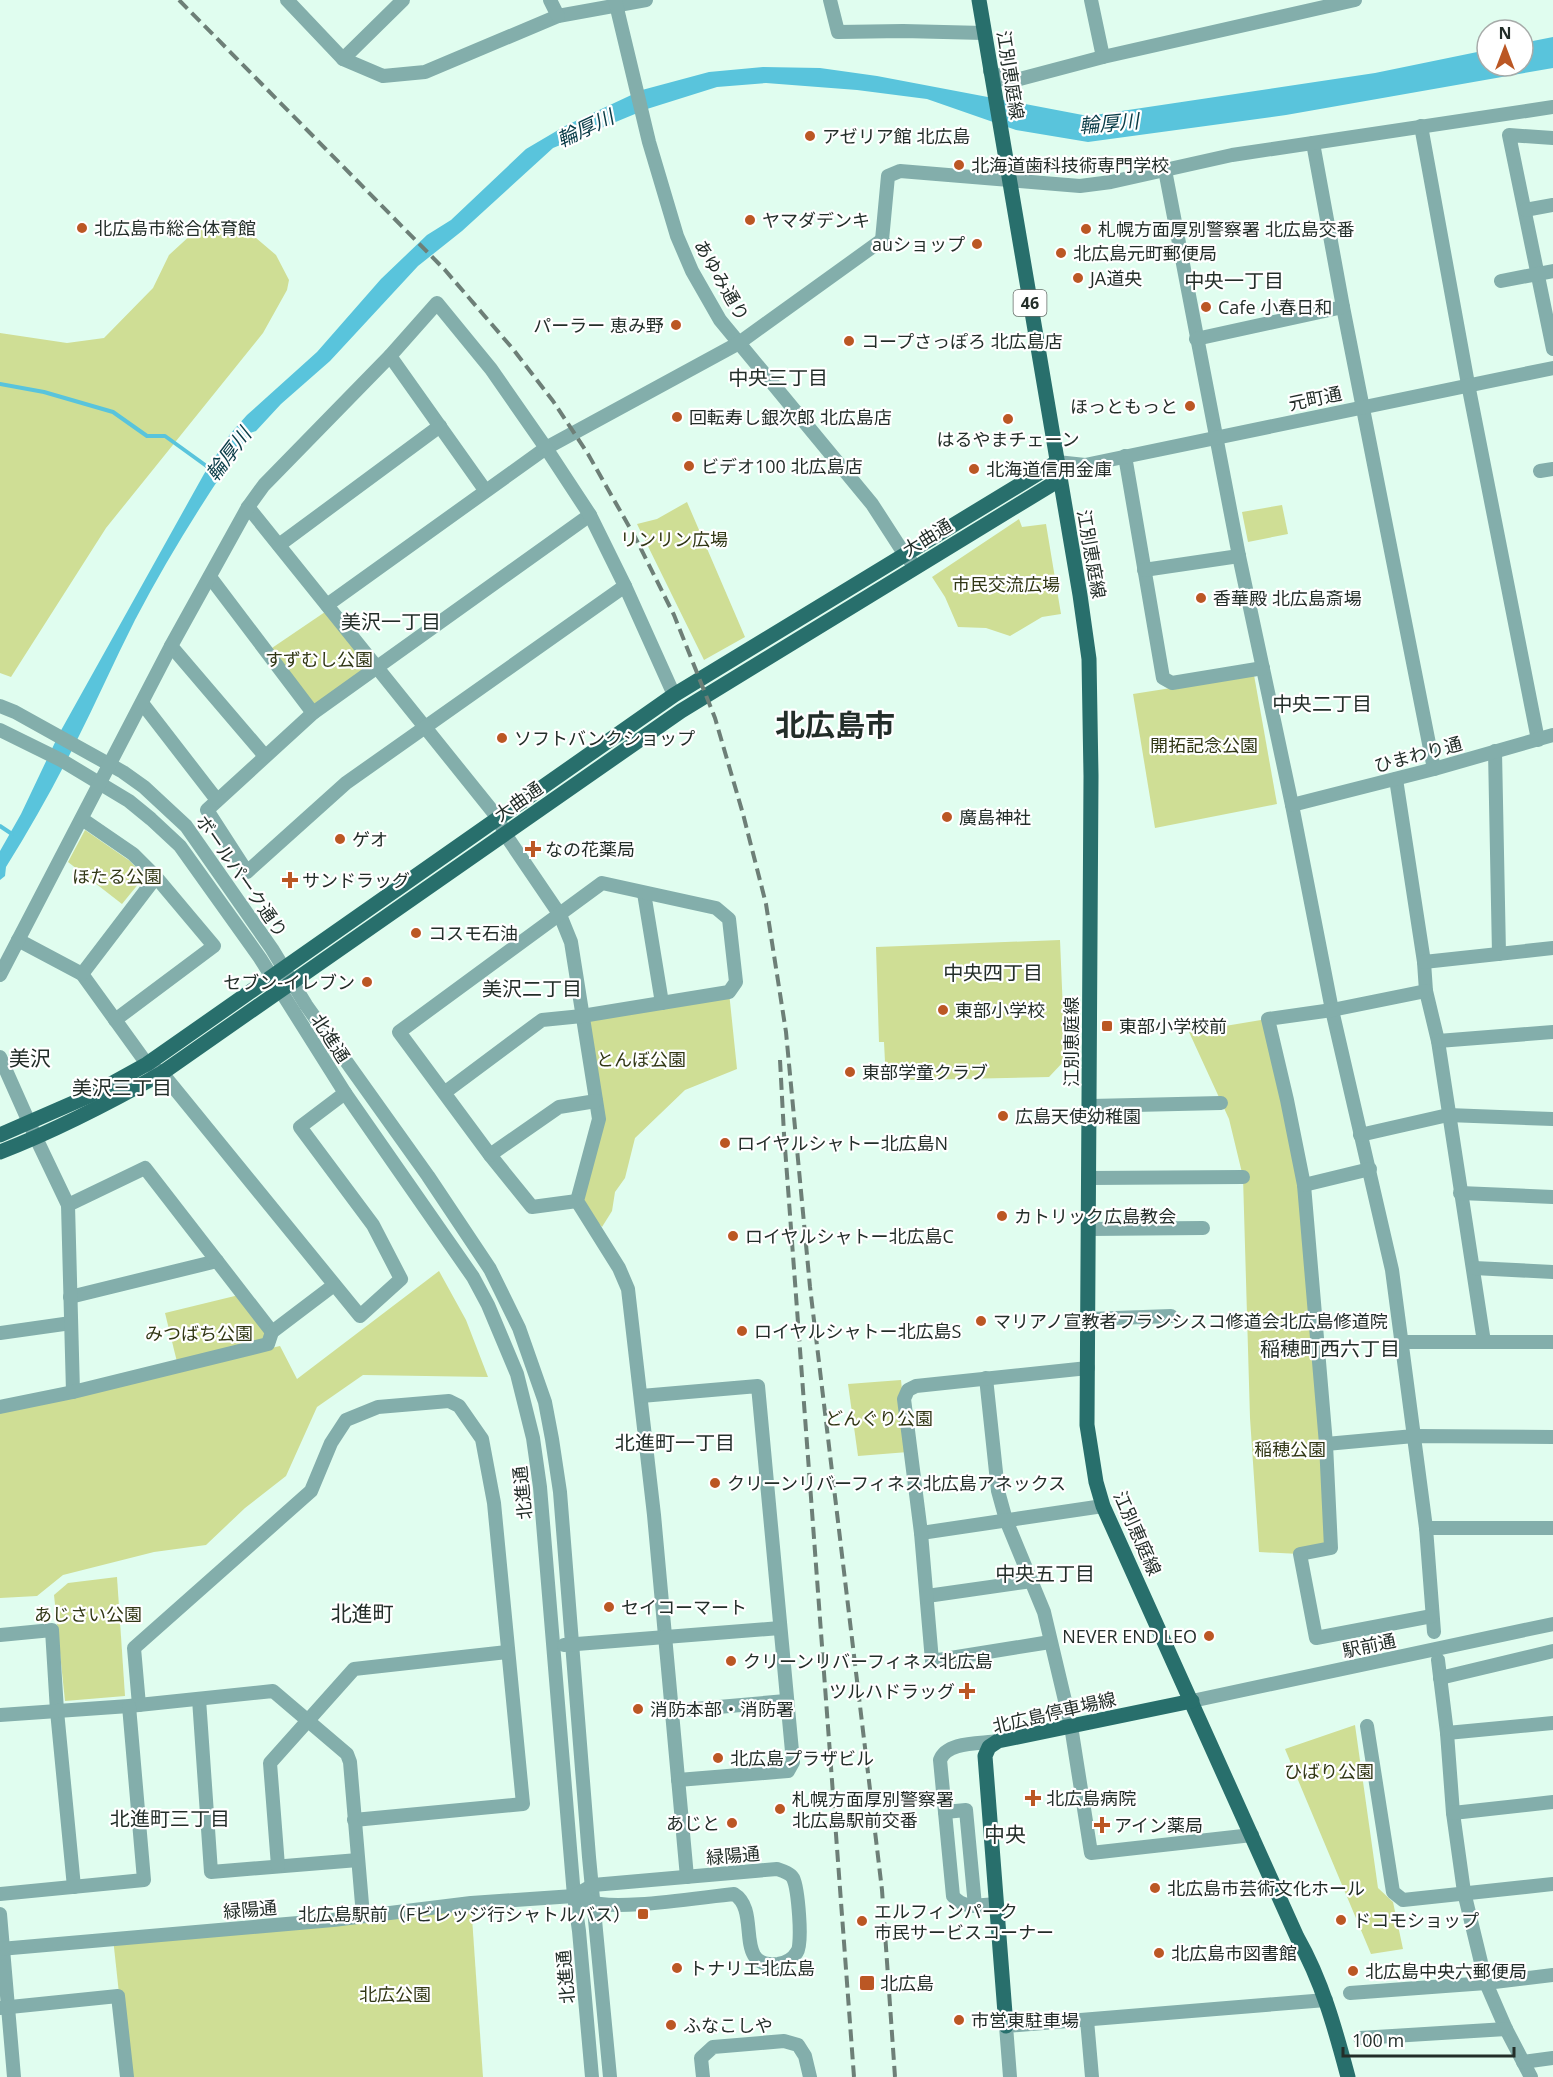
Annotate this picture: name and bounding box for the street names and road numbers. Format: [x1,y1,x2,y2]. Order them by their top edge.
street label: 江別恵庭線 [992,29,1030,121]
street label: あゆみ通り [689,235,755,325]
road number: 46 [1014,290,1046,316]
street label: 元町通 [1286,381,1344,415]
street label: 江別恵庭線 [1072,508,1112,600]
street label: 大曲通 [898,513,956,561]
street label: ひまわり通 [1371,731,1465,777]
street label: 大曲通 [489,776,547,826]
street label: ボールパーク通り [191,810,293,942]
street label: 江別恵庭線 [1059,997,1083,1087]
street label: 北進通 [306,1009,356,1067]
street label: 北進通 [507,1465,537,1521]
street label: 江別恵庭線 [1109,1487,1167,1579]
street label: 駅前通 [1340,1628,1398,1662]
street label: 北広島停車場線 [990,1686,1118,1738]
street label: 緑陽通 [705,1841,761,1869]
street label: 緑陽通 [222,1895,278,1923]
street label: 北進通 [551,1949,579,2005]

